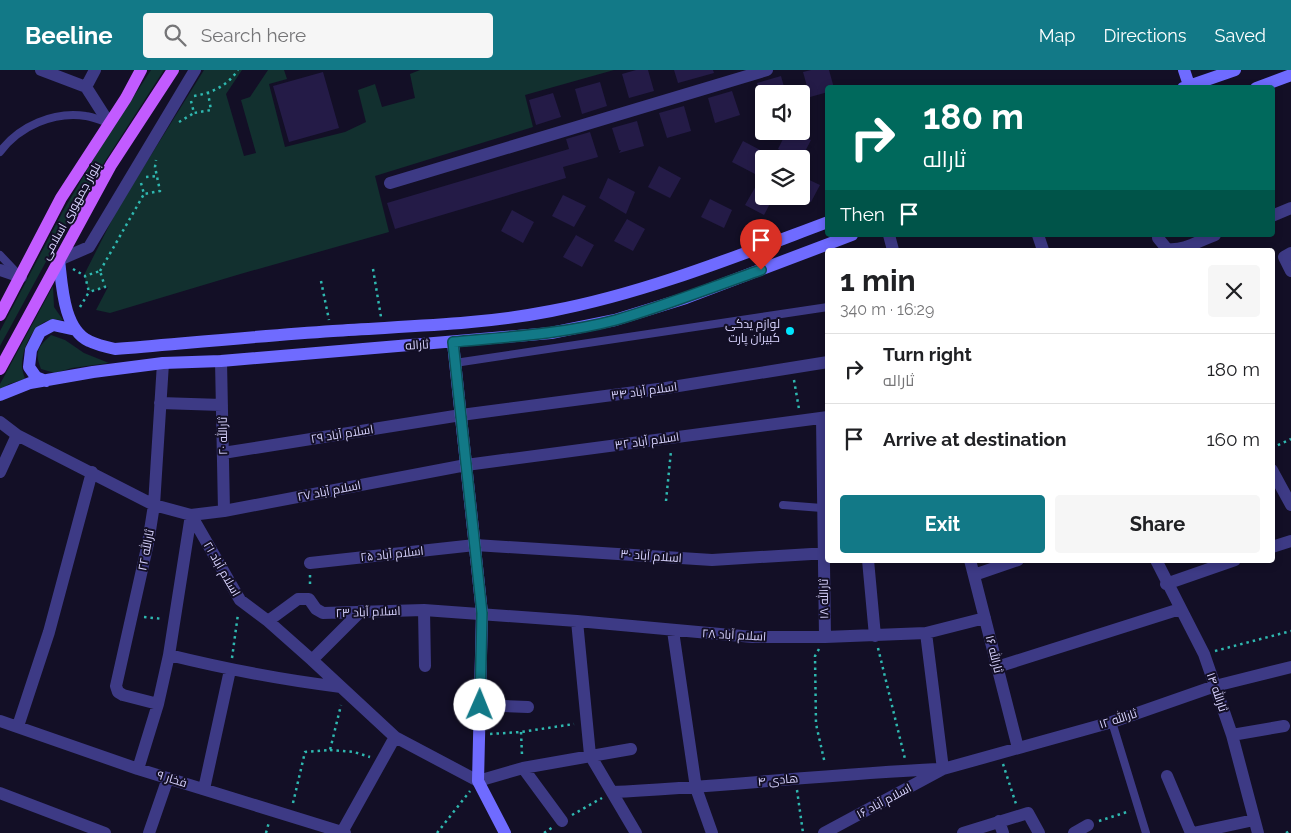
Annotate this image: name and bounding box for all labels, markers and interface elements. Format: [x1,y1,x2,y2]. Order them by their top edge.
search box [143,13,493,58]
text: Beeline [25,21,113,50]
icon: search [161,21,189,49]
text: Search here [201,24,306,46]
text: Map [1039,25,1075,46]
text: Directions [1103,25,1187,46]
text: Saved [1215,25,1266,46]
map controls [755,85,810,205]
button: sound [755,85,810,140]
text: 180 m [923,96,1024,137]
icon: right [840,105,905,170]
text: ثاراله [923,146,966,172]
button: layers [755,150,810,205]
street label: بلوار جمهوری اسلامی [38,160,104,262]
icon: arrive [895,200,923,228]
text: Then [840,203,885,225]
pin [740,219,782,270]
icon: arrive [747,226,775,254]
text: 1 min [840,263,916,298]
button: close [1208,265,1260,317]
text: 340 m · 16:29 [840,300,934,319]
place label: لوازم یدکی کبیران پارت [725,317,780,347]
marker: لوازم یدکی کبیران پارت [784,325,796,337]
street label: ثاراله [405,337,430,353]
text: Turn right [883,343,972,365]
icon: right [840,355,868,383]
text: 180 m [1207,358,1260,380]
text: ثاراله [883,371,914,390]
street label: اسلام آباد ۳۴ [610,379,678,404]
street label: ثارالله ۲۰ [215,416,230,455]
street label: اسلام آباد ۲۹ [310,422,374,447]
icon: arrive [840,425,868,453]
text: Arrive at destination [883,428,1067,450]
text: 160 m [1206,428,1260,450]
street label: اسلام آباد ۳۲ [614,430,680,453]
street label: اسلام آباد ۲۷ [296,478,362,505]
button: Exit [840,495,1045,553]
button: Share [1055,495,1260,553]
street label: ثارالله ۲۲ [134,527,157,572]
street label: اسلام آباد ۲۱ [200,539,243,599]
street label: اسلام آباد ۲۵ [360,544,424,565]
street label: اسلام آباد ۳۰ [620,547,682,566]
street label: ثارالله ۱۸ [816,578,831,619]
street label: اسلام آباد ۲۳ [335,604,401,621]
street label: اسلام آباد ۲۸ [701,626,767,645]
street label: ثارالله ۱۶ [983,633,1007,675]
street label: ثارالله ۱۴ [1204,670,1231,714]
position arrow [453,678,505,730]
street label: ثارالله ۱۲ [1097,705,1139,732]
street label: فخار ۹ [155,768,189,790]
street label: هادی ۴ [757,771,799,789]
street label: اسلام آباد ۱۶ [854,781,914,822]

